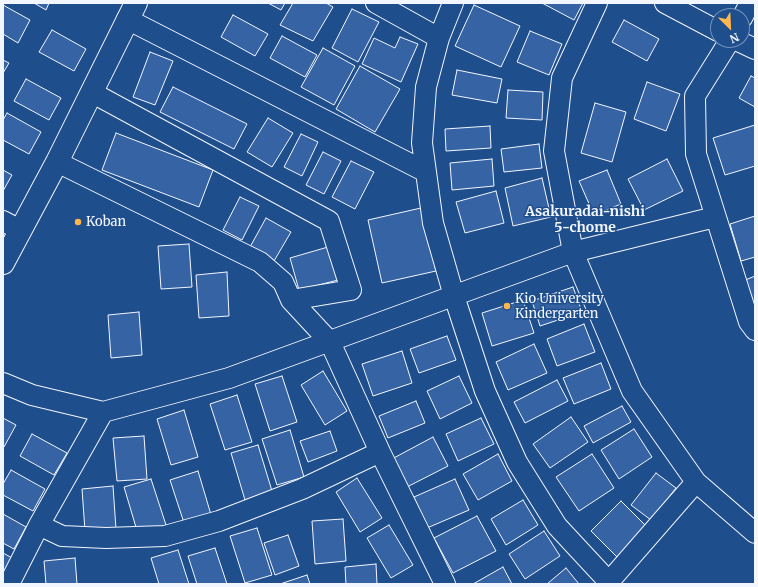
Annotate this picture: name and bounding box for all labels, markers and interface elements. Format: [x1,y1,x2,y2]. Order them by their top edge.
north arrow [710,8,750,48]
text: N [728,30,741,46]
district label: Asakuradai-nishi 5-chome [525,204,645,236]
place label: Koban [86,214,126,230]
marker: Koban [73,217,83,227]
place label: Kio University Kindergarten [515,291,604,322]
marker: Kio University Kindergarten [502,301,512,311]

